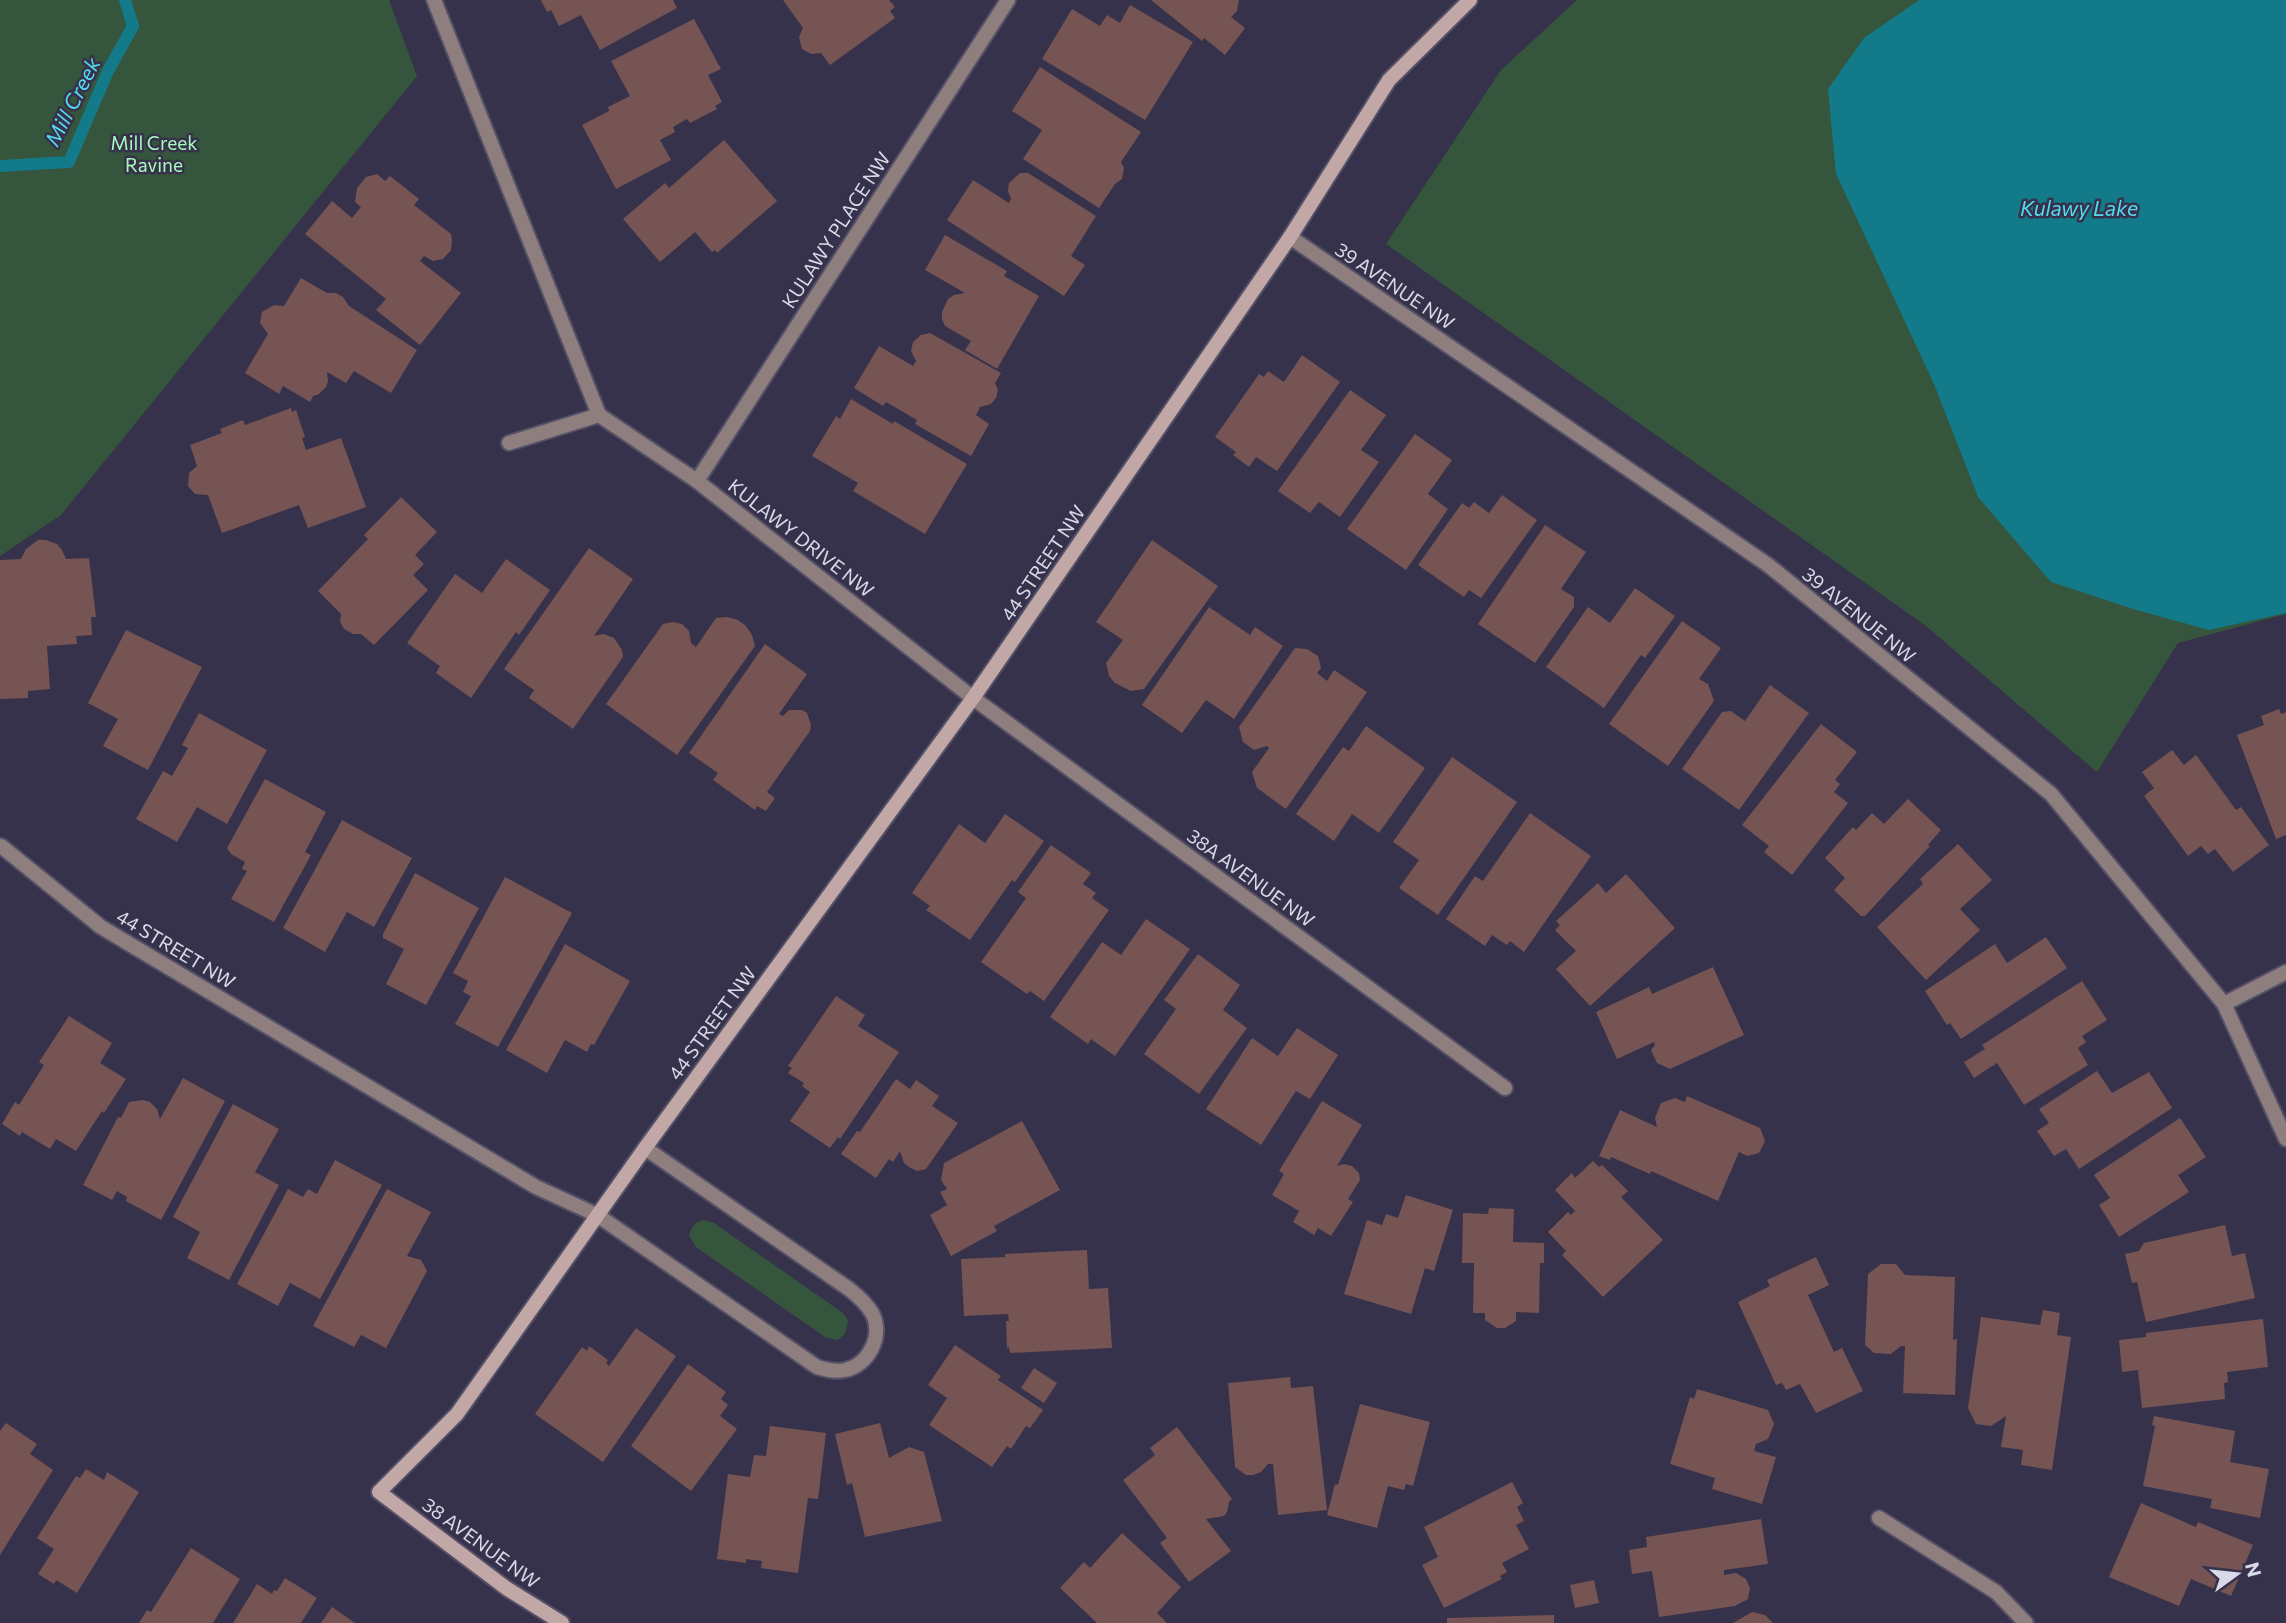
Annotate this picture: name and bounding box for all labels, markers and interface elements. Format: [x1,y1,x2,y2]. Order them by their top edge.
water label: Mill Creek [39,52,105,150]
park label: Mill Creek Ravine [111,131,198,176]
street label: KULAWY PLACE NW [776,147,895,312]
water label: Kulawy Lake [2020,195,2138,220]
street label: 39 AVENUE NW [1331,237,1459,334]
street label: KULAWY DRIVE NW [724,474,879,602]
street label: 44 STREET NW [995,501,1090,625]
street label: 39 AVENUE NW [1798,562,1921,667]
street label: 38A AVENUE NW [1183,824,1319,931]
street label: 44 STREET NW [113,904,240,993]
street label: 44 STREET NW [663,962,760,1084]
street label: 38 AVENUE NW [418,1492,544,1593]
north arrow [2202,1539,2272,1609]
text: N [2241,1560,2267,1579]

